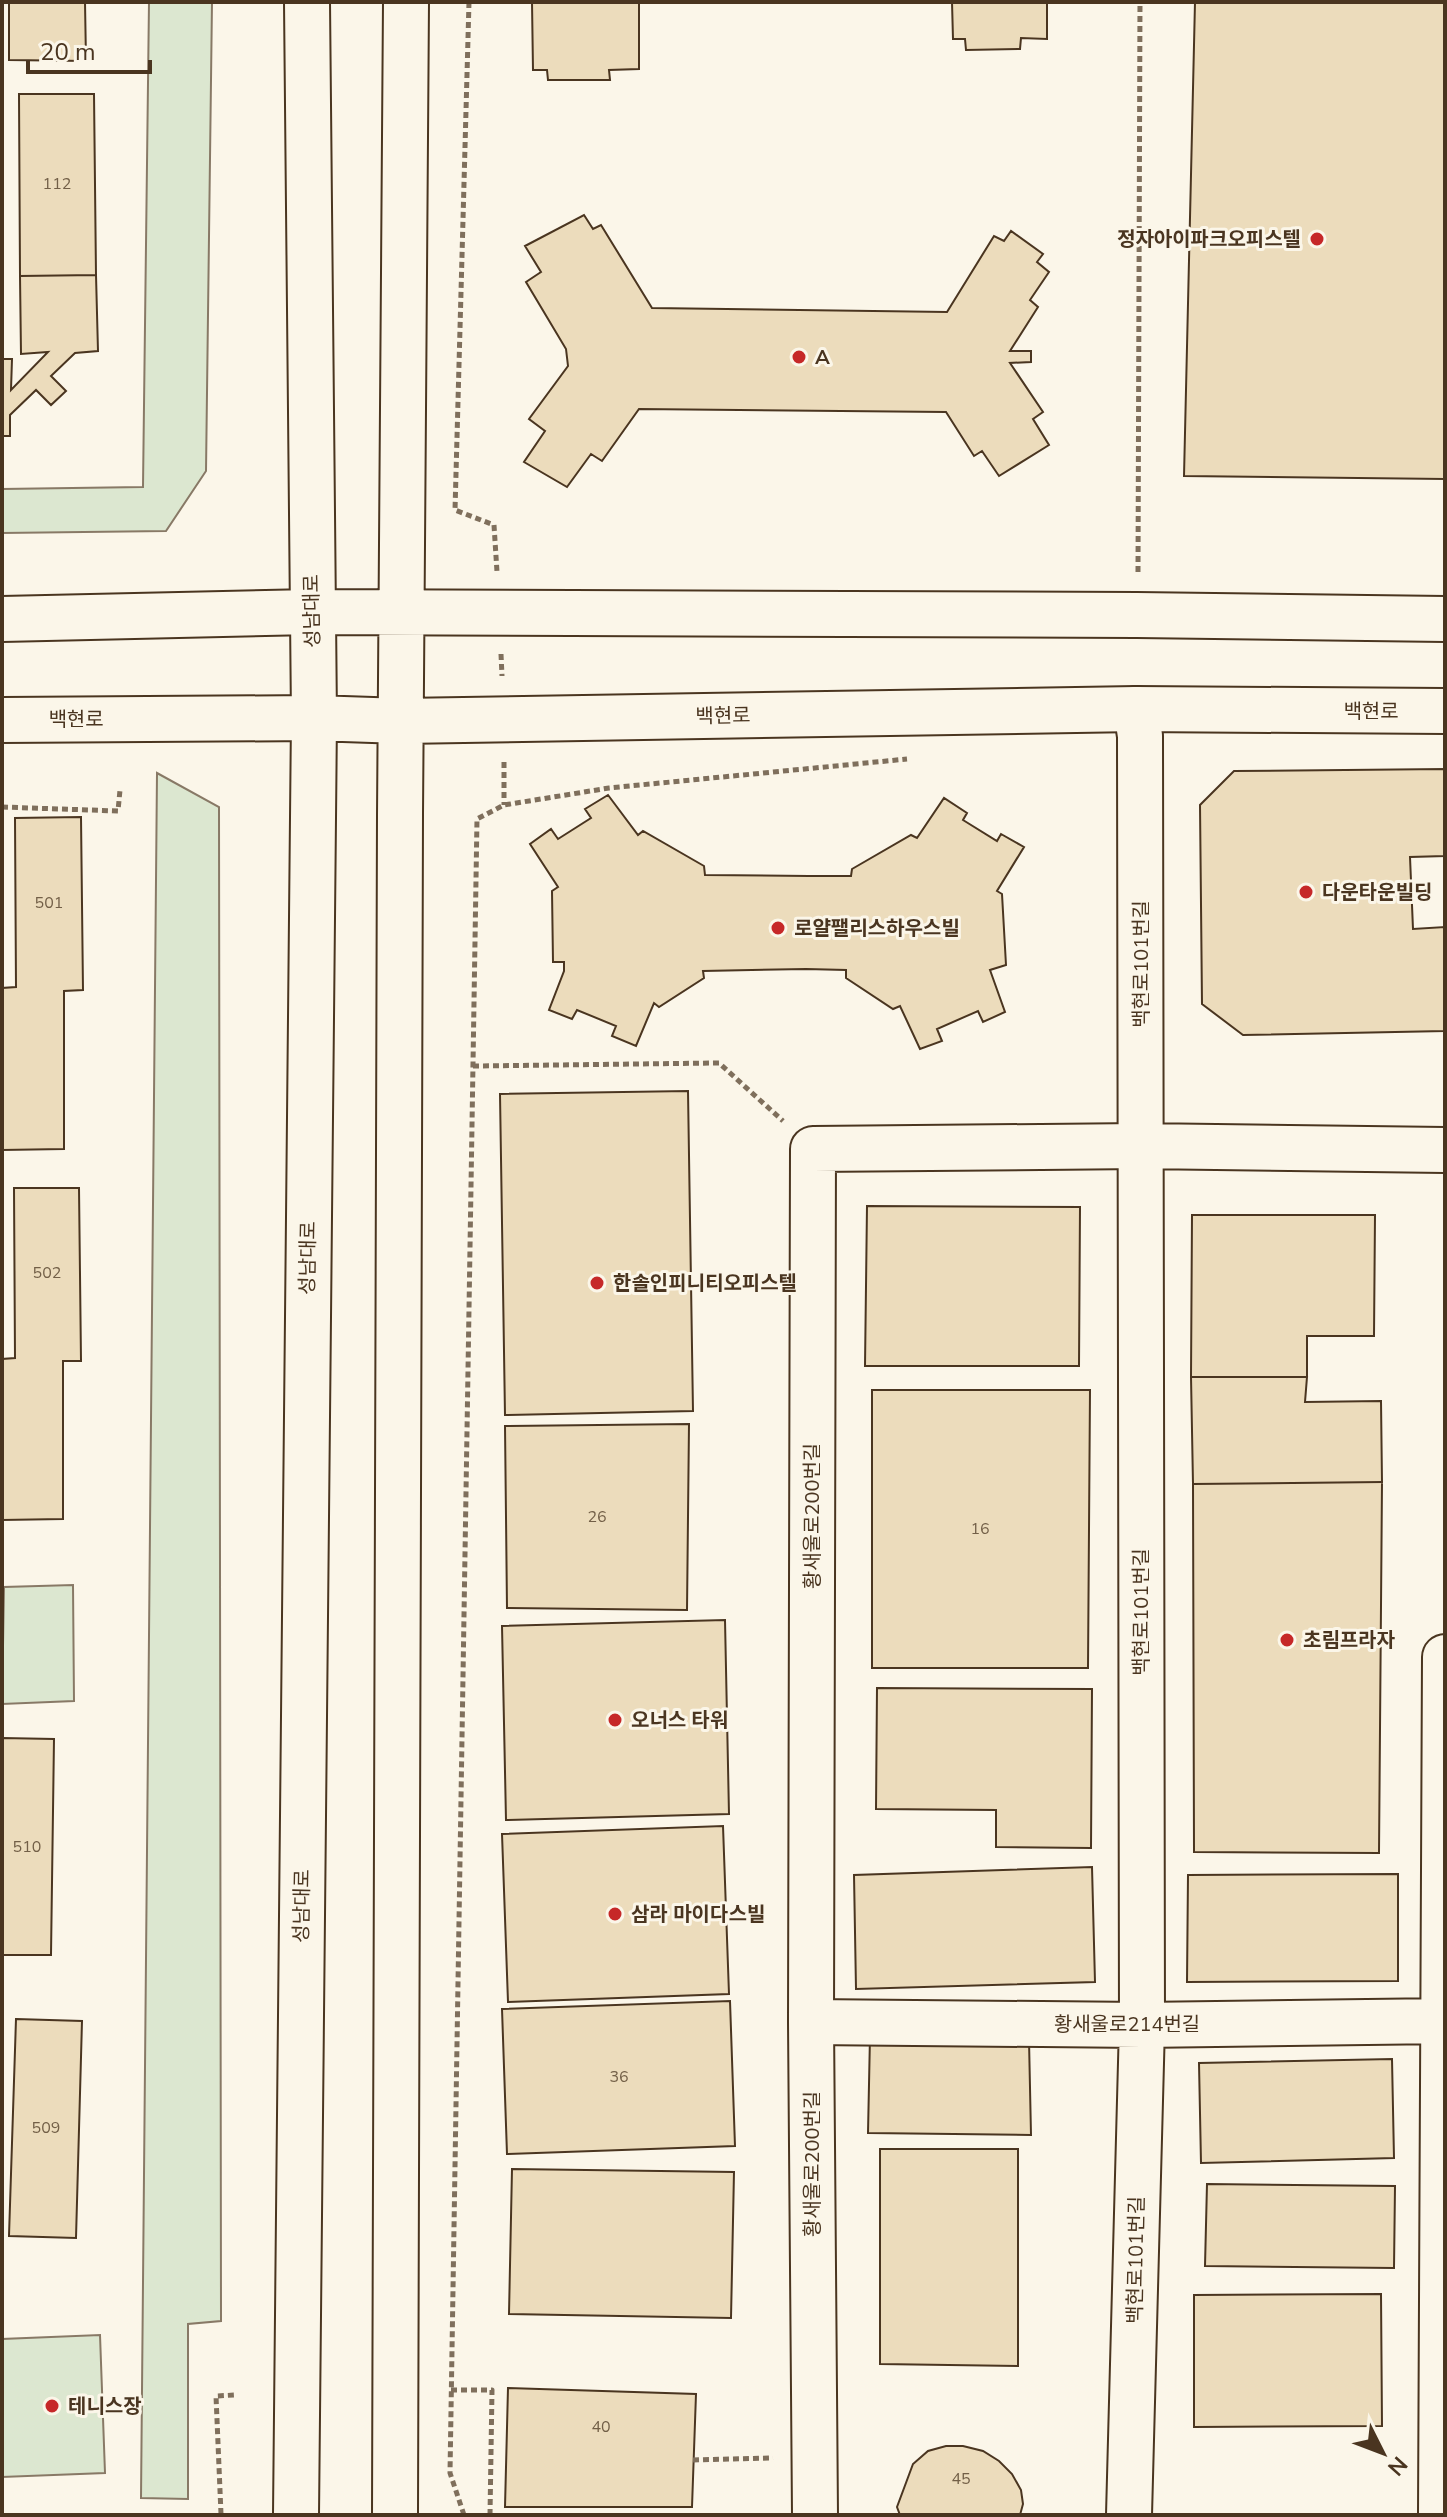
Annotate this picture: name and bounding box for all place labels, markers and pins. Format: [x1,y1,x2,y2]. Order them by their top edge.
place label: 정자아이파크오피스텔 [1117,226,1301,253]
marker: 정자아이파크오피스텔 [1308,230,1326,248]
place label: A [815,344,830,371]
marker: A [790,348,808,366]
place label: 다운타운빌딩 [1322,879,1432,906]
marker: 다운타운빌딩 [1297,883,1315,901]
place label: 로얄팰리스하우스빌 [794,915,960,942]
marker: 로얄팰리스하우스빌 [769,919,787,937]
place label: 한솔인피니티오피스텔 [613,1270,797,1297]
marker: 한솔인피니티오피스텔 [588,1274,606,1292]
place label: 초림프라자 [1303,1627,1396,1654]
marker: 초림프라자 [1278,1631,1296,1649]
place label: 오너스 타워 [631,1707,728,1734]
marker: 오너스 타워 [606,1711,624,1729]
place label: 삼라 마이다스빌 [631,1901,765,1928]
marker: 삼라 마이다스빌 [606,1905,624,1923]
place label: 테니스장 [68,2393,142,2420]
marker: 테니스장 [43,2397,61,2415]

